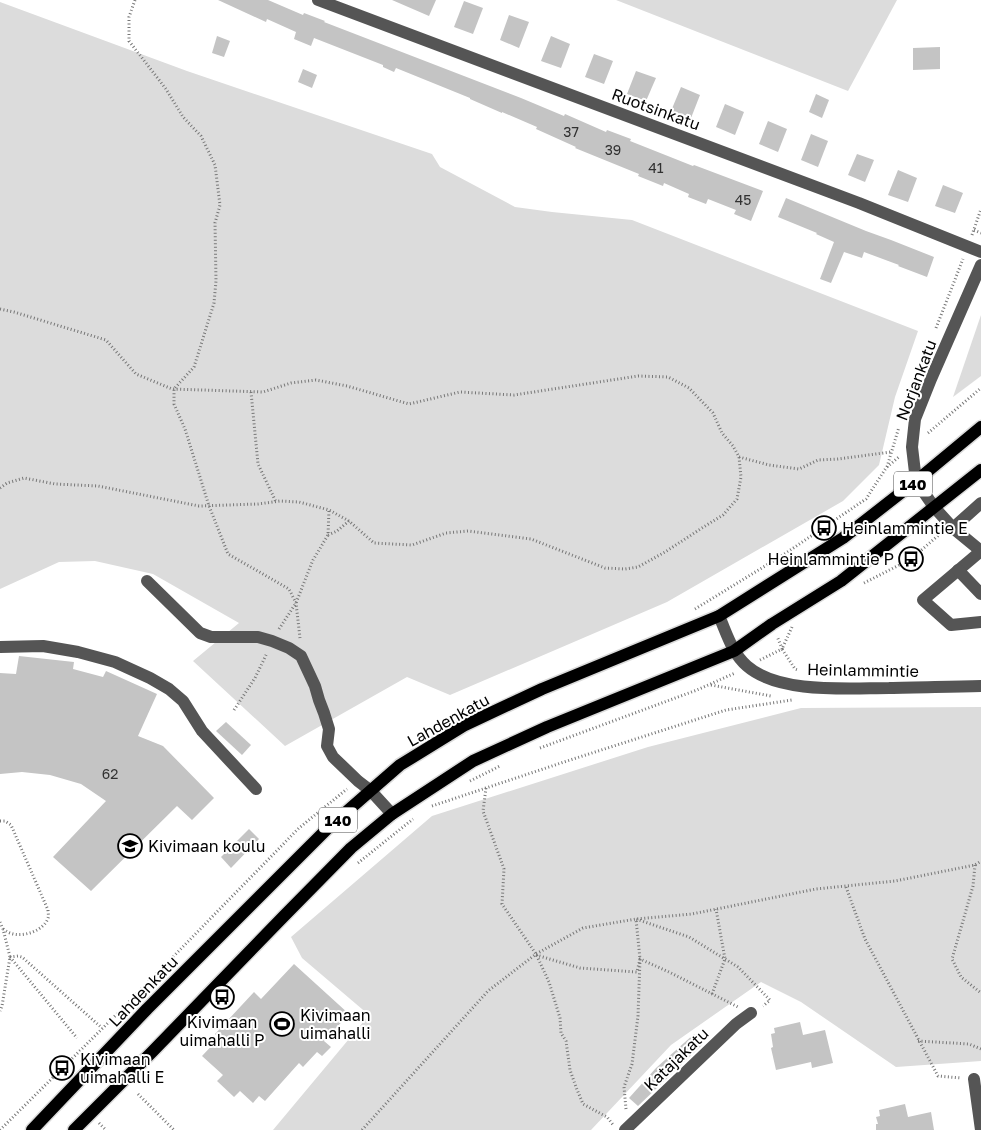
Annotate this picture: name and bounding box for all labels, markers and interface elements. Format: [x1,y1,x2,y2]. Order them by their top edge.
street label: Ruotsinkatu [609,84,703,134]
house number: 37 [563,123,579,140]
house number: 39 [605,141,621,158]
house number: 41 [648,159,664,176]
house number: 45 [735,191,751,208]
street label: Norjankatu [891,337,941,423]
road number: 140 [894,472,932,496]
bus stop icon: Heinlammintie E [811,515,837,541]
place label: Heinlammintie E [842,518,968,538]
bus stop icon: Heinlammintie P [898,546,924,572]
place label: Heinlammintie P [768,549,894,569]
street label: Heinlammintie [807,659,919,681]
street label: Lahdenkatu [403,689,493,751]
house number: 62 [102,765,118,782]
road number: 140 [319,808,357,832]
school or university icon: Kivimaan koulu [117,833,143,859]
place label: Kivimaan koulu [148,836,265,856]
street label: Lahdenkatu [104,951,182,1031]
bus stop icon: Kivimaan uimahalli P [209,984,235,1010]
place label: Kivimaan uimahalli [300,1005,371,1043]
sports icon: Kivimaan uimahalli [269,1011,295,1037]
place label: Kivimaan uimahalli P [179,1012,265,1050]
street label: Katajakatu [639,1023,713,1095]
place label: Kivimaan uimahalli E [80,1049,164,1087]
bus stop icon: Kivimaan uimahalli E [49,1055,75,1081]

